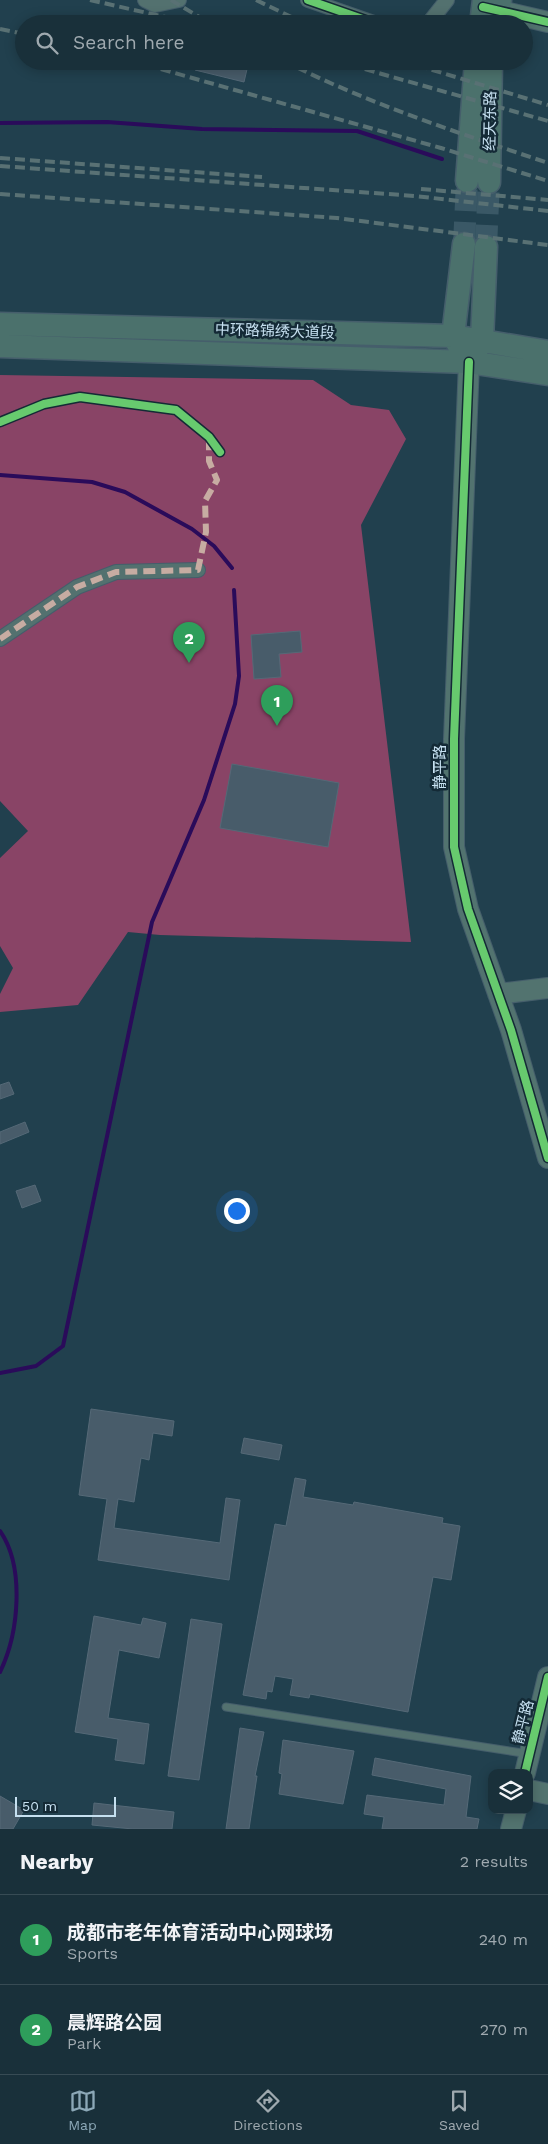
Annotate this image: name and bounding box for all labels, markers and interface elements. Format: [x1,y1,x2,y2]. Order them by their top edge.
search box [15,15,533,70]
icon: search [33,29,61,57]
text: Search here [73,31,184,54]
street label: 经天东路 [480,91,500,151]
street label: 中环路锦绣大道段 [215,320,335,342]
pin: 2 [173,622,205,663]
pin: 1 [261,685,293,726]
street label: 静平路 [431,744,449,790]
your location [224,1198,250,1224]
street label: 静平路 [509,1698,537,1746]
map controls [488,1769,533,1814]
button: layers [488,1769,533,1814]
scale bar [15,1794,116,1817]
text: 50 m [22,1798,57,1814]
text: Nearby [20,1849,93,1874]
text: 2 results [460,1852,528,1871]
text: 成都市老年体育活动中心网球场 [67,1921,333,1944]
text: 1 [33,1930,39,1949]
text: 240 m [479,1930,528,1949]
text: Sports [67,1944,118,1963]
text: 晨辉路公园 [67,2011,162,2034]
text: 2 [31,2020,41,2039]
text: 270 m [480,2020,528,2039]
text: Park [67,2034,101,2053]
tab: Map [68,2087,97,2133]
tab: Directions [233,2087,303,2133]
tab: Saved [439,2087,480,2133]

